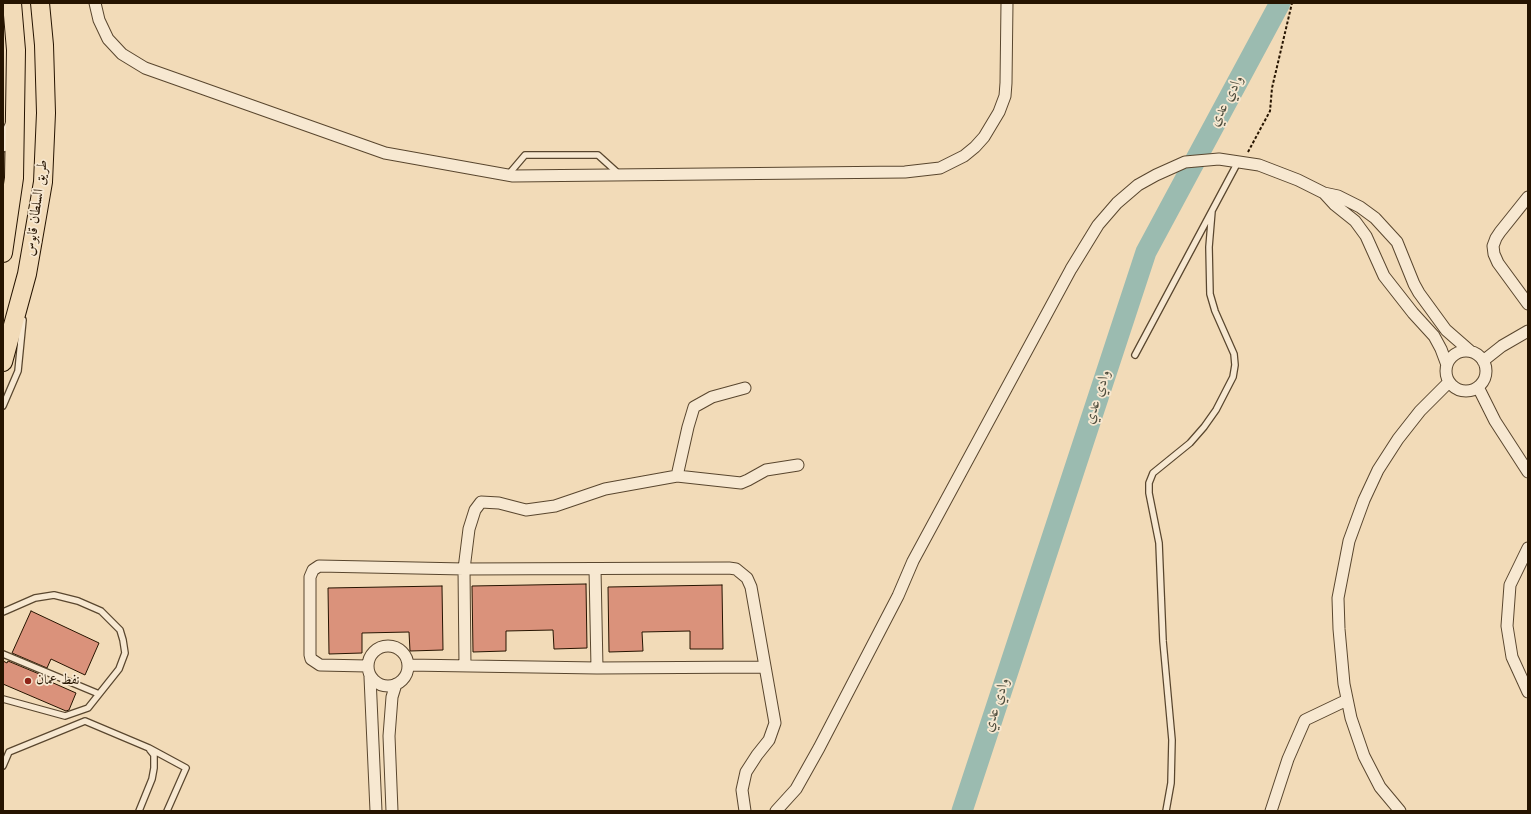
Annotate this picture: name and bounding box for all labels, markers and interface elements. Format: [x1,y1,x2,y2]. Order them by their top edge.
water label: وادي عدي [1206,72,1248,130]
street label: طريق السلطان قابوس [22,159,52,257]
water label: وادي عدي [1081,368,1115,426]
place label: نفط عمان [36,673,79,689]
marker: نفط عمان [23,676,33,686]
water label: وادي عدي [980,676,1014,734]

